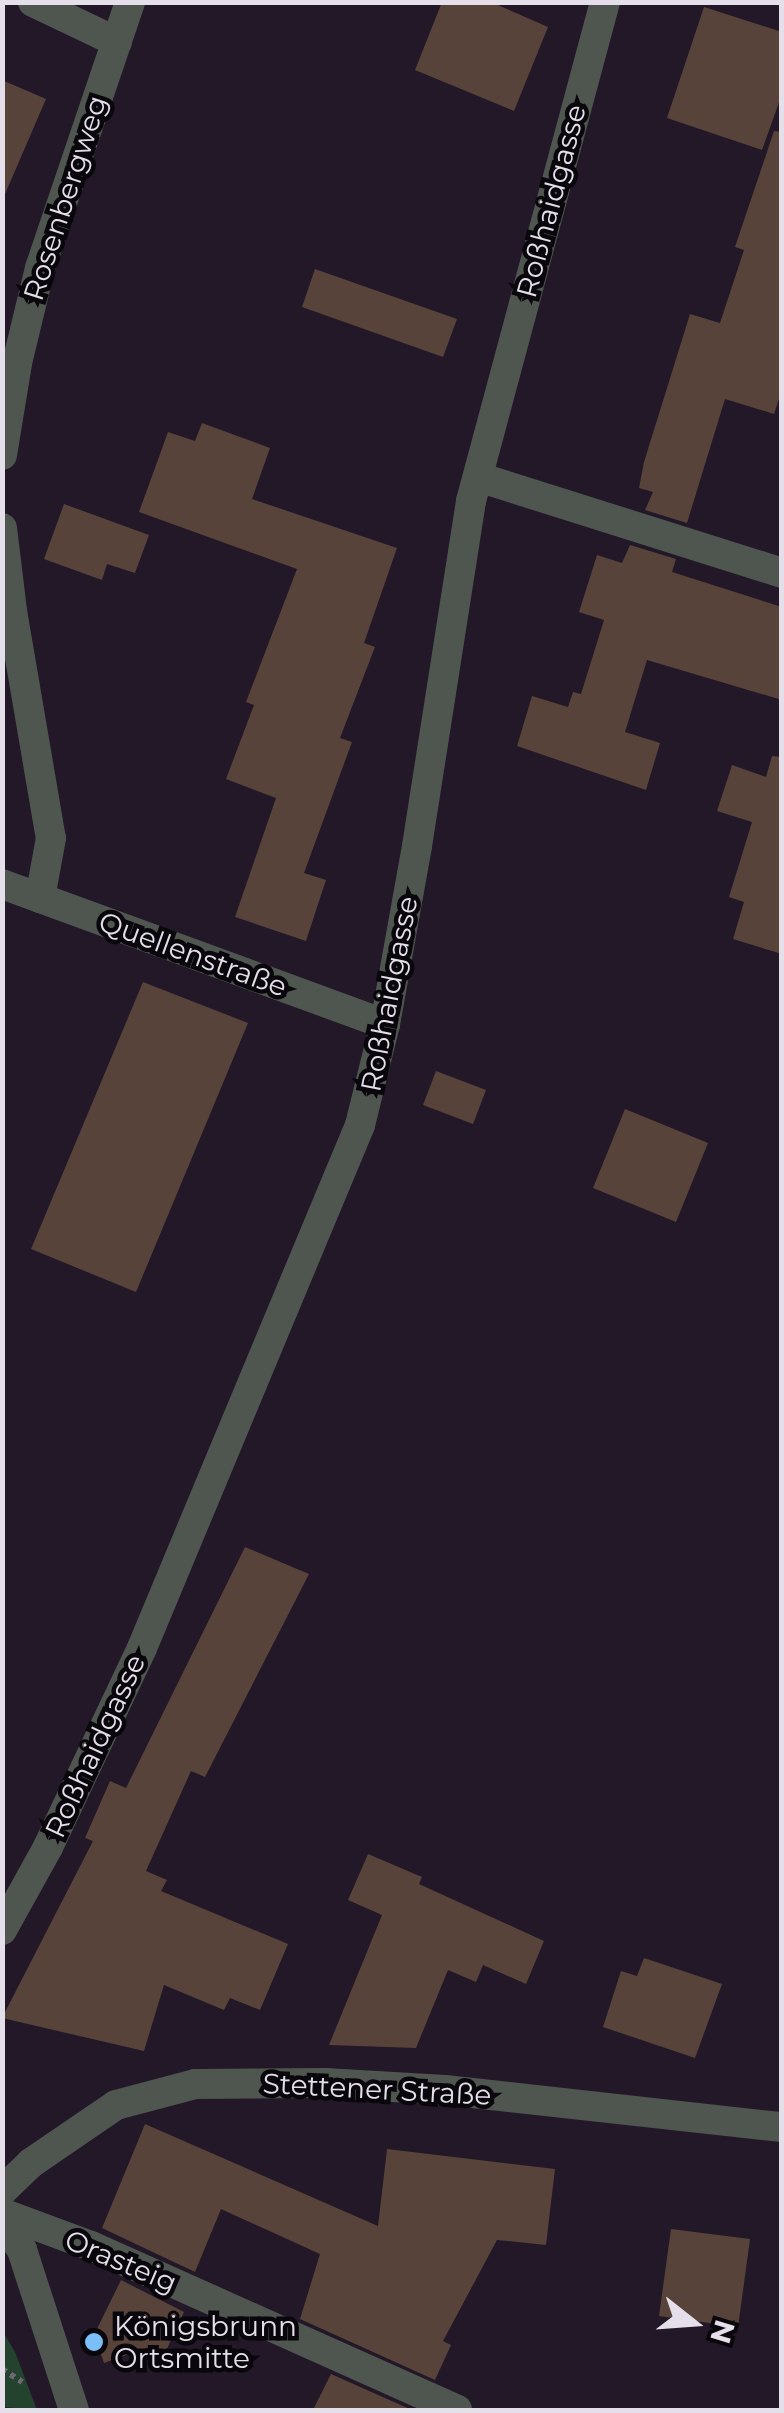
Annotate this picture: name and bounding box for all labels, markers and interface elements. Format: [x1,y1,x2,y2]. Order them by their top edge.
street label: Rosenbergweg [16,91,114,305]
street label: Roßhaidgasse [509,101,593,301]
street label: Roßhaidgasse [354,893,424,1095]
street label: Quellenstraße [95,904,291,1004]
street label: Roßhaidgasse [38,1649,152,1843]
street label: Stettener Straße [262,2066,492,2112]
street label: Orasteig [60,2222,182,2300]
north arrow [644,2273,744,2373]
place label: Königsbrunn Ortsmitte [114,2309,297,2375]
text: N [703,2316,742,2348]
marker: Königsbrunn Ortsmitte [83,2331,105,2353]

